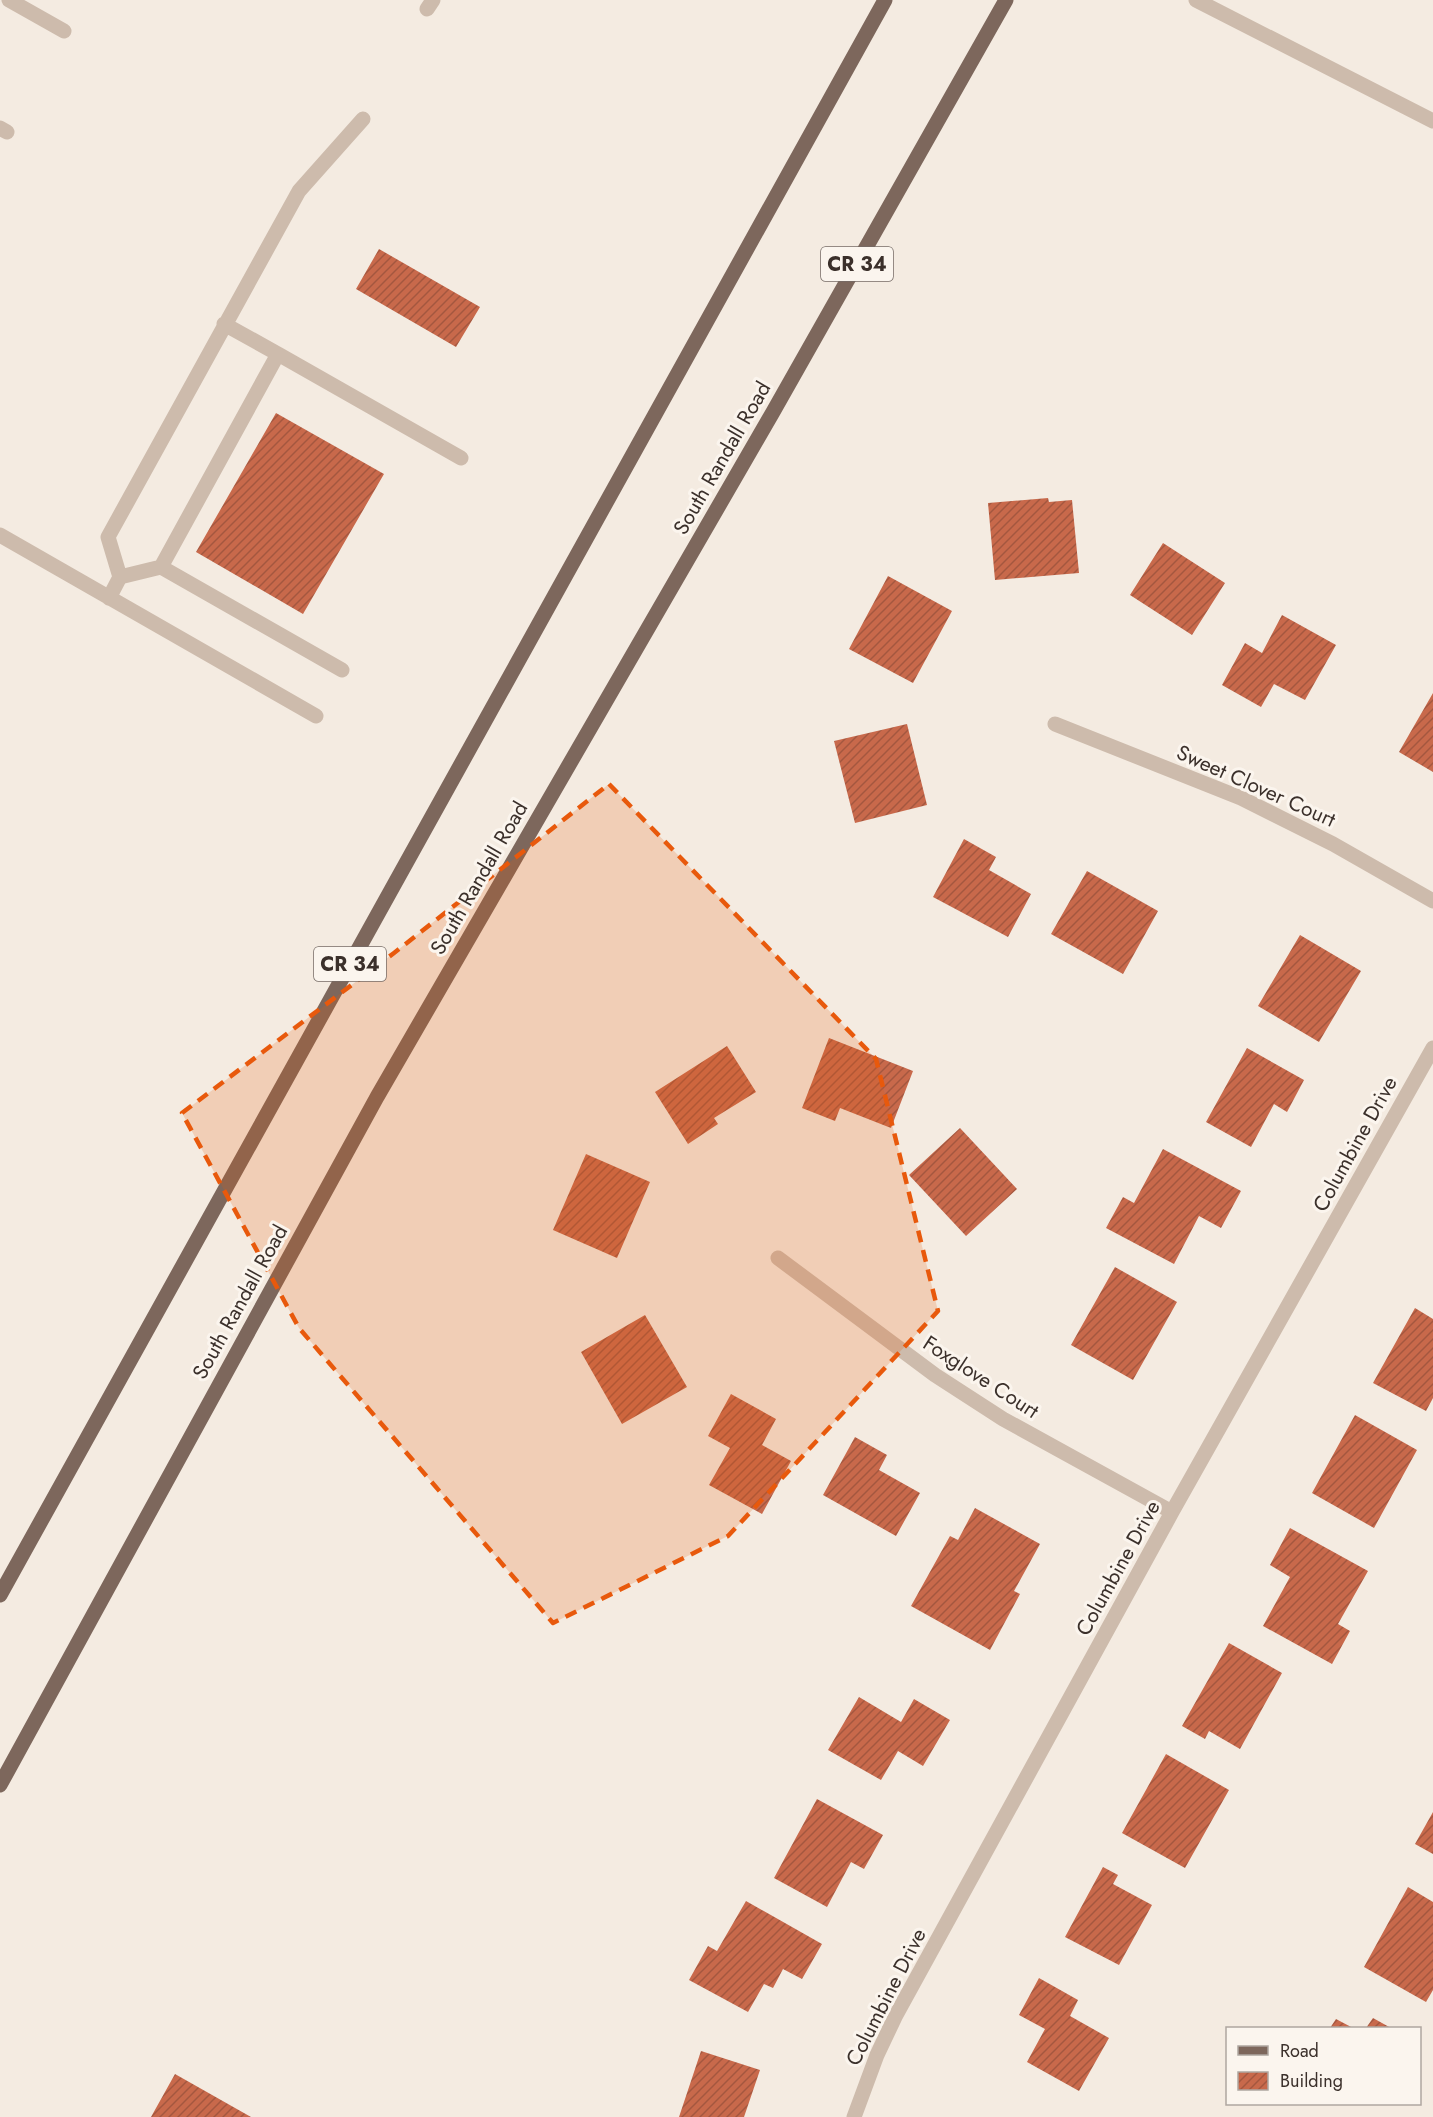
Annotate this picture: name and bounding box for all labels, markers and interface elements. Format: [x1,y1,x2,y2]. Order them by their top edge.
road number: CR 34 [821,247,893,281]
street label: South Randall Road [666,376,778,540]
street label: Sweet Clover Court [1172,737,1340,835]
street label: South Randall Road [423,796,535,960]
road number: CR 34 [314,947,386,981]
street label: Columbine Drive [1305,1071,1405,1217]
street label: South Randall Road [185,1219,295,1385]
street label: Foxglove Court [917,1328,1045,1426]
street label: Columbine Drive [1068,1495,1168,1641]
street label: Columbine Drive [839,1923,934,2071]
legend [1226,2027,1421,2105]
text: Road [1280,2038,1319,2064]
text: Building [1280,2068,1343,2094]

